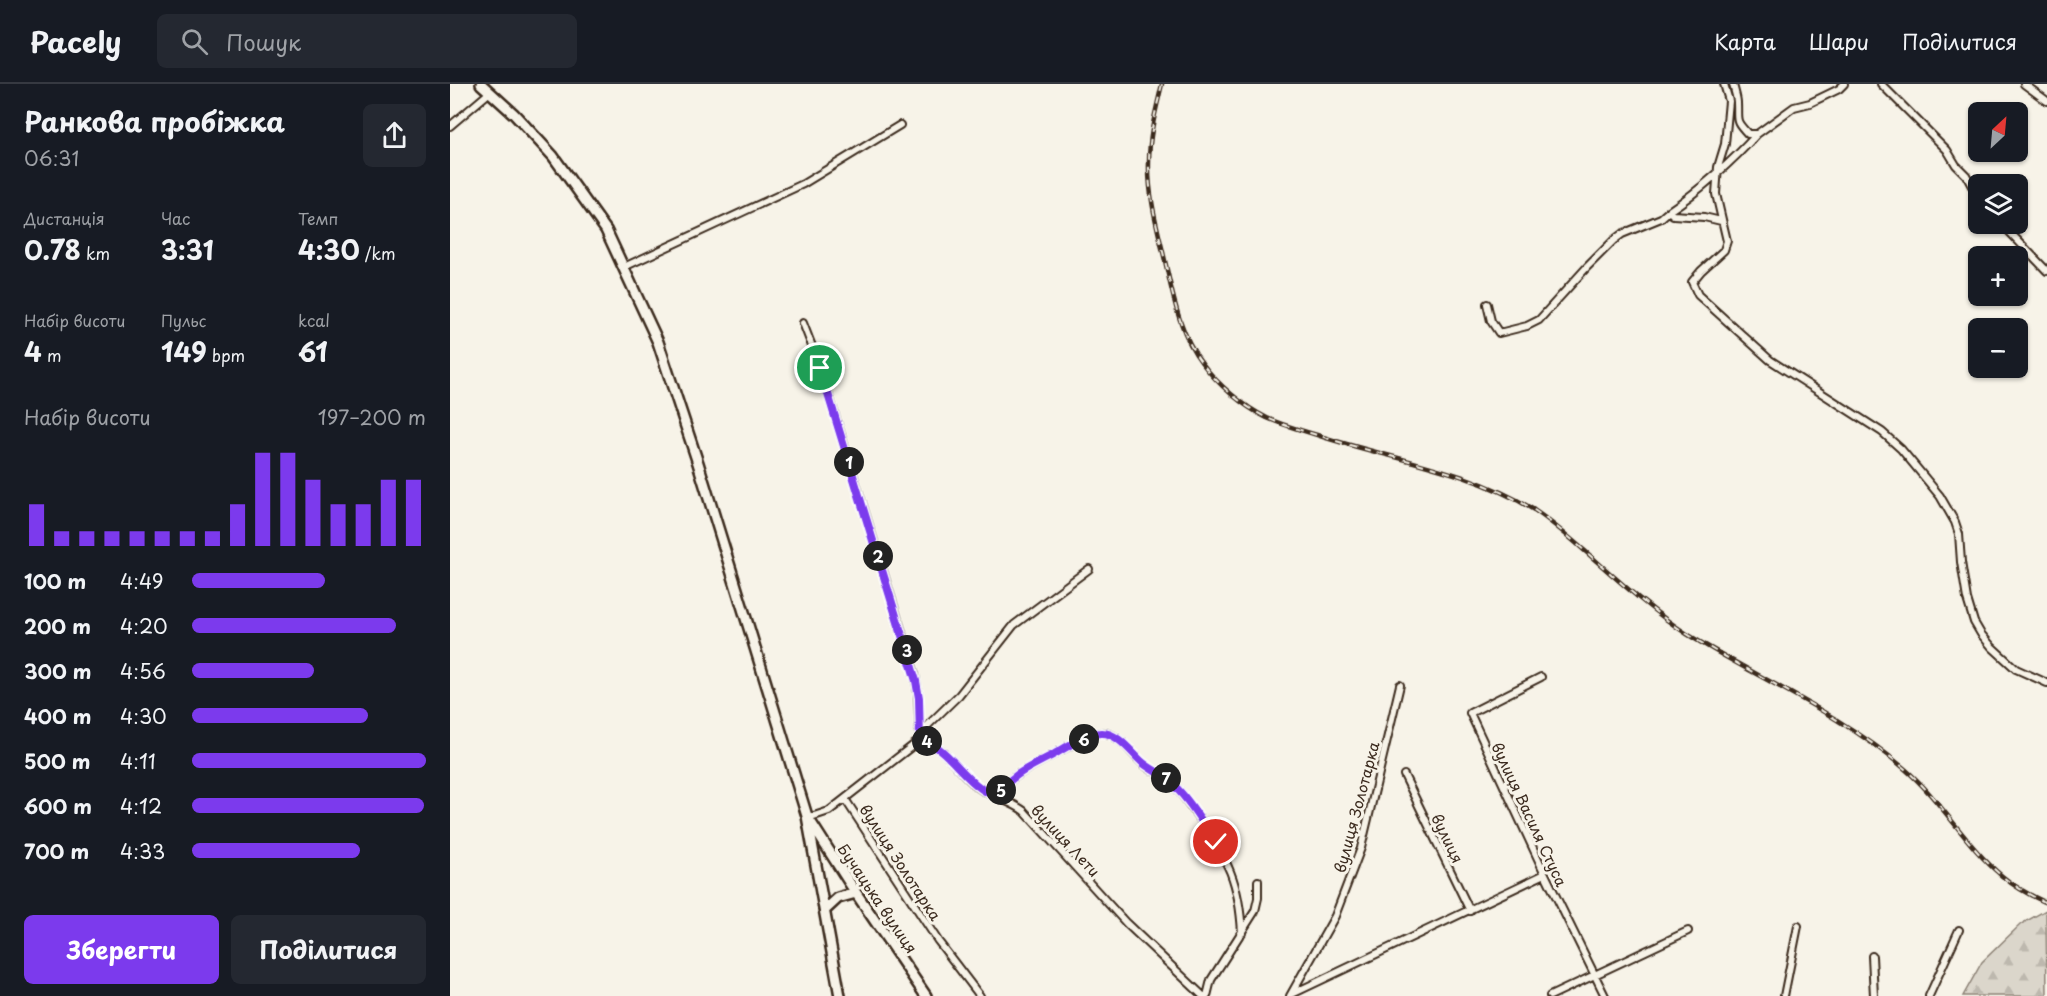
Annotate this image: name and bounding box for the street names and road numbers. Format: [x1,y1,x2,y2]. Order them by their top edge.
street label: вулиця Золотарка [1327,738,1385,875]
street label: вулиця Василя Стуса [1486,738,1574,891]
street label: вулиця Золотарка [855,799,948,925]
street label: вулиця Лети [1026,799,1106,881]
street label: вулиця [1426,809,1470,867]
street label: Бучацька вулиця [833,838,923,958]

